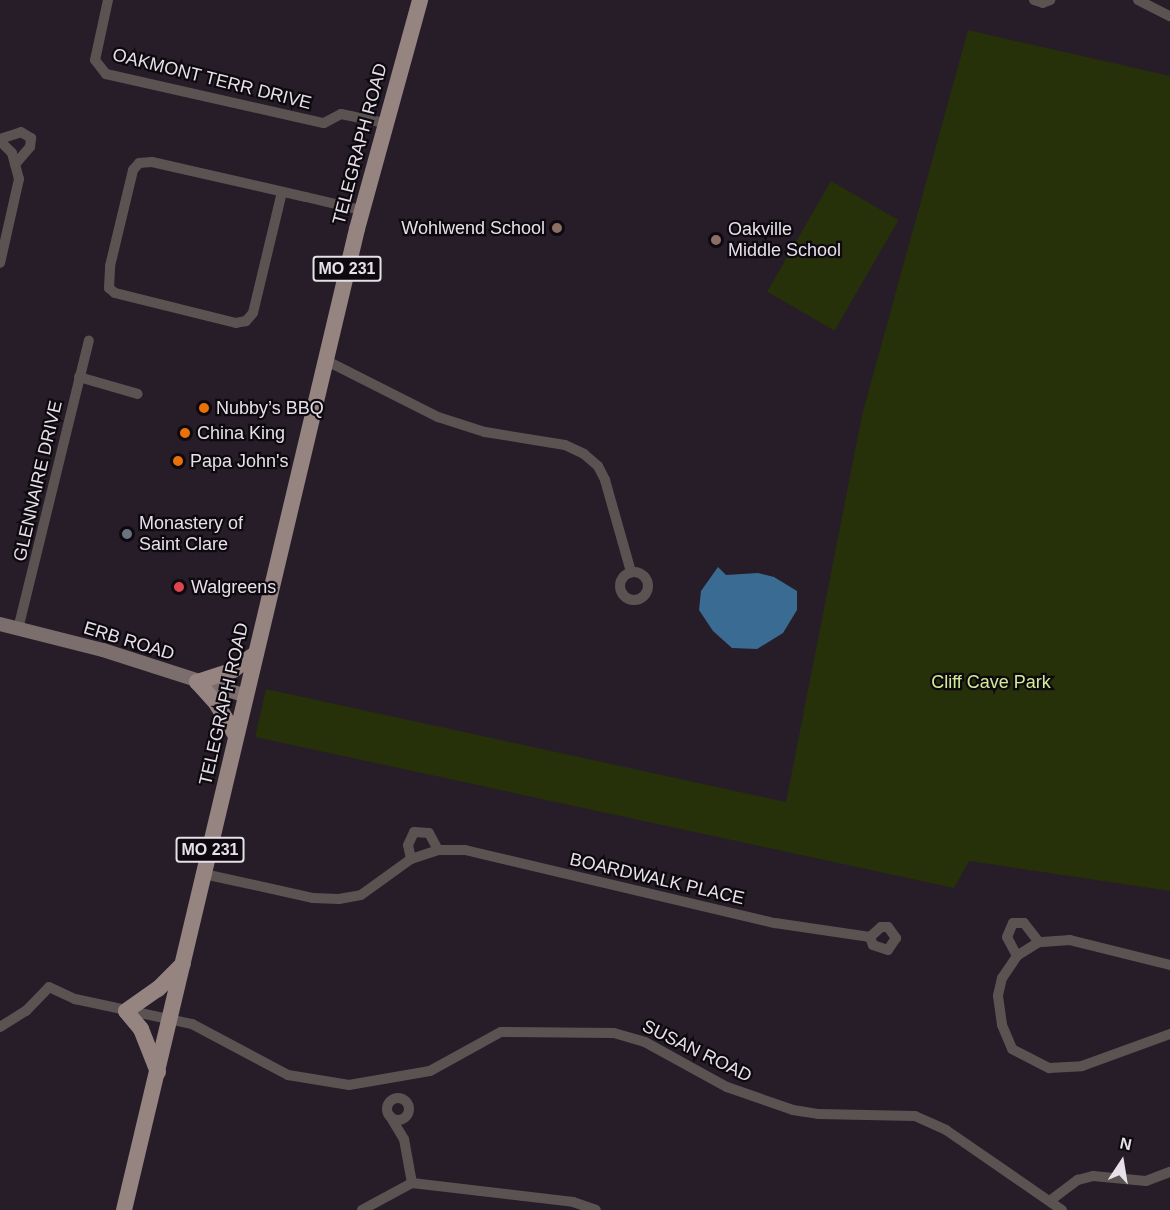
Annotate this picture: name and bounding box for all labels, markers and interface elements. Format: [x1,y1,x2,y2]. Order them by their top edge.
street label: OAKMONT TERR DRIVE [110,44,314,114]
street label: TELEGRAPH ROAD [328,61,392,227]
place label: Wohlwend School [401,217,545,239]
place label: Oakville Middle School [728,219,841,262]
marker: Wohlwend School [550,221,564,235]
marker: Oakville Middle School [709,233,723,247]
road number: MO 231 [312,256,382,282]
place label: Nubby’s BBQ [216,397,324,419]
street label: GLENNAIRE DRIVE [9,399,67,563]
marker: Nubby’s BBQ [197,401,211,415]
place label: China King [197,422,285,444]
marker: China King [178,426,192,440]
place label: Papa John's [190,450,289,472]
marker: Papa John's [171,454,185,468]
place label: Monastery of Saint Clare [139,513,243,556]
marker: Monastery of Saint Clare [120,527,134,541]
place label: Walgreens [191,576,276,598]
marker: Walgreens [172,580,186,594]
street label: ERB ROAD [81,617,177,665]
street label: TELEGRAPH ROAD [195,621,253,787]
park label: Cliff Cave Park [931,671,1051,693]
road number: MO 231 [176,837,244,863]
street label: BOARDWALK PLACE [568,848,746,910]
street label: SUSAN ROAD [639,1015,755,1087]
north arrow [1092,1132,1152,1192]
text: N [1118,1134,1133,1153]

